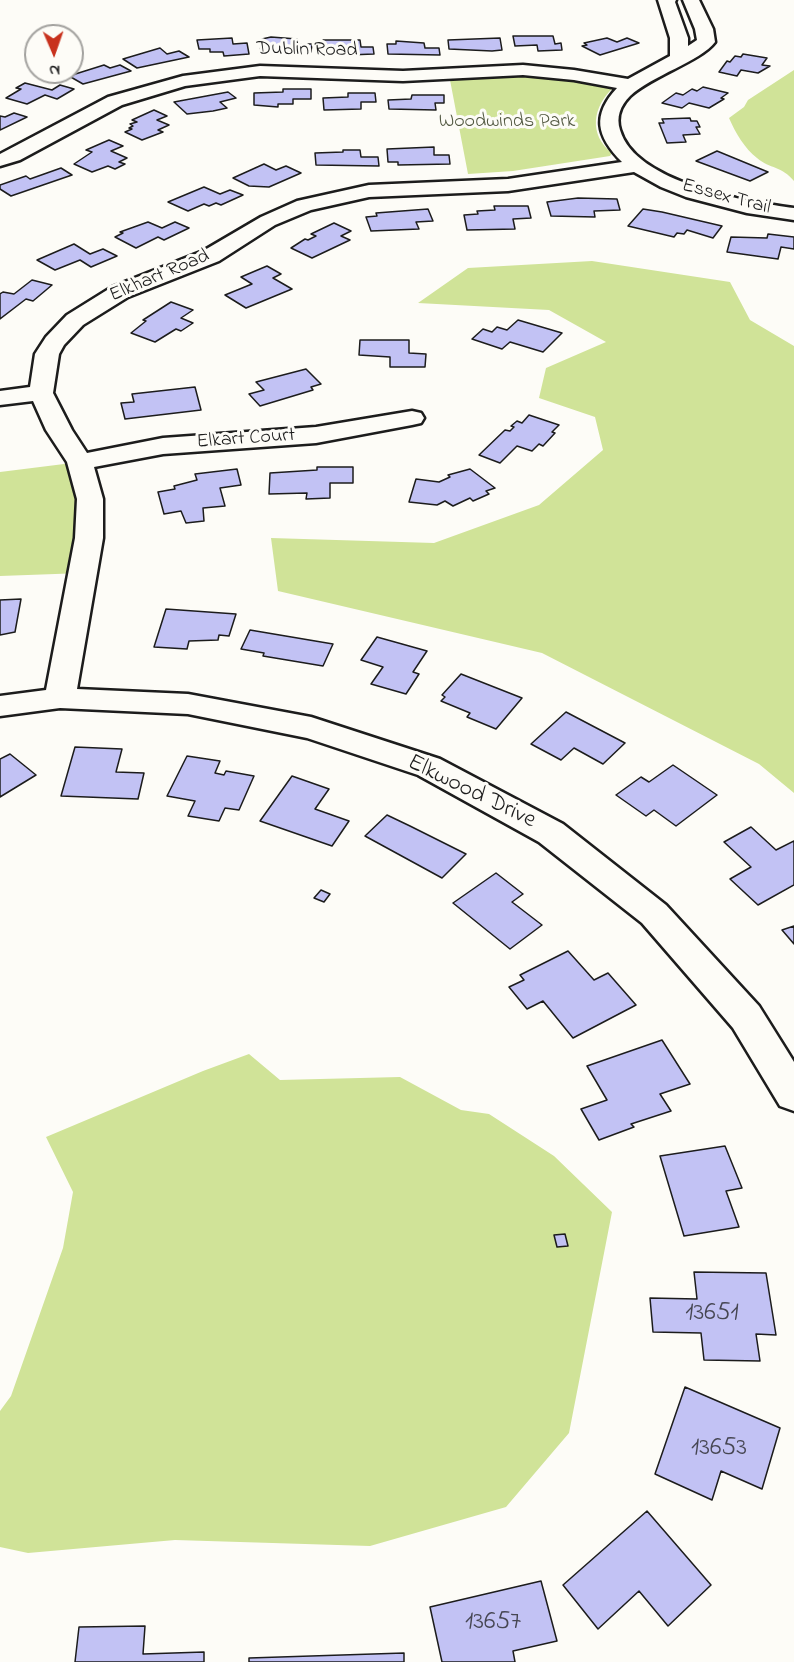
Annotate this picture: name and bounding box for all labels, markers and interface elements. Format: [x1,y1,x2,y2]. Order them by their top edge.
north arrow [24,24,84,84]
street label: Dublin Road [256,38,358,64]
text: N [49,58,60,82]
park label: Woodwinds Park [439,111,575,135]
street label: Essex Trail [679,175,773,221]
street label: Elkhart Road [107,245,213,309]
street label: Elkart Court [196,425,296,455]
street label: Elkwood Drive [402,750,540,836]
house number: 13651 [685,1299,739,1331]
house number: 13653 [691,1434,747,1466]
house number: 13657 [465,1608,521,1640]

